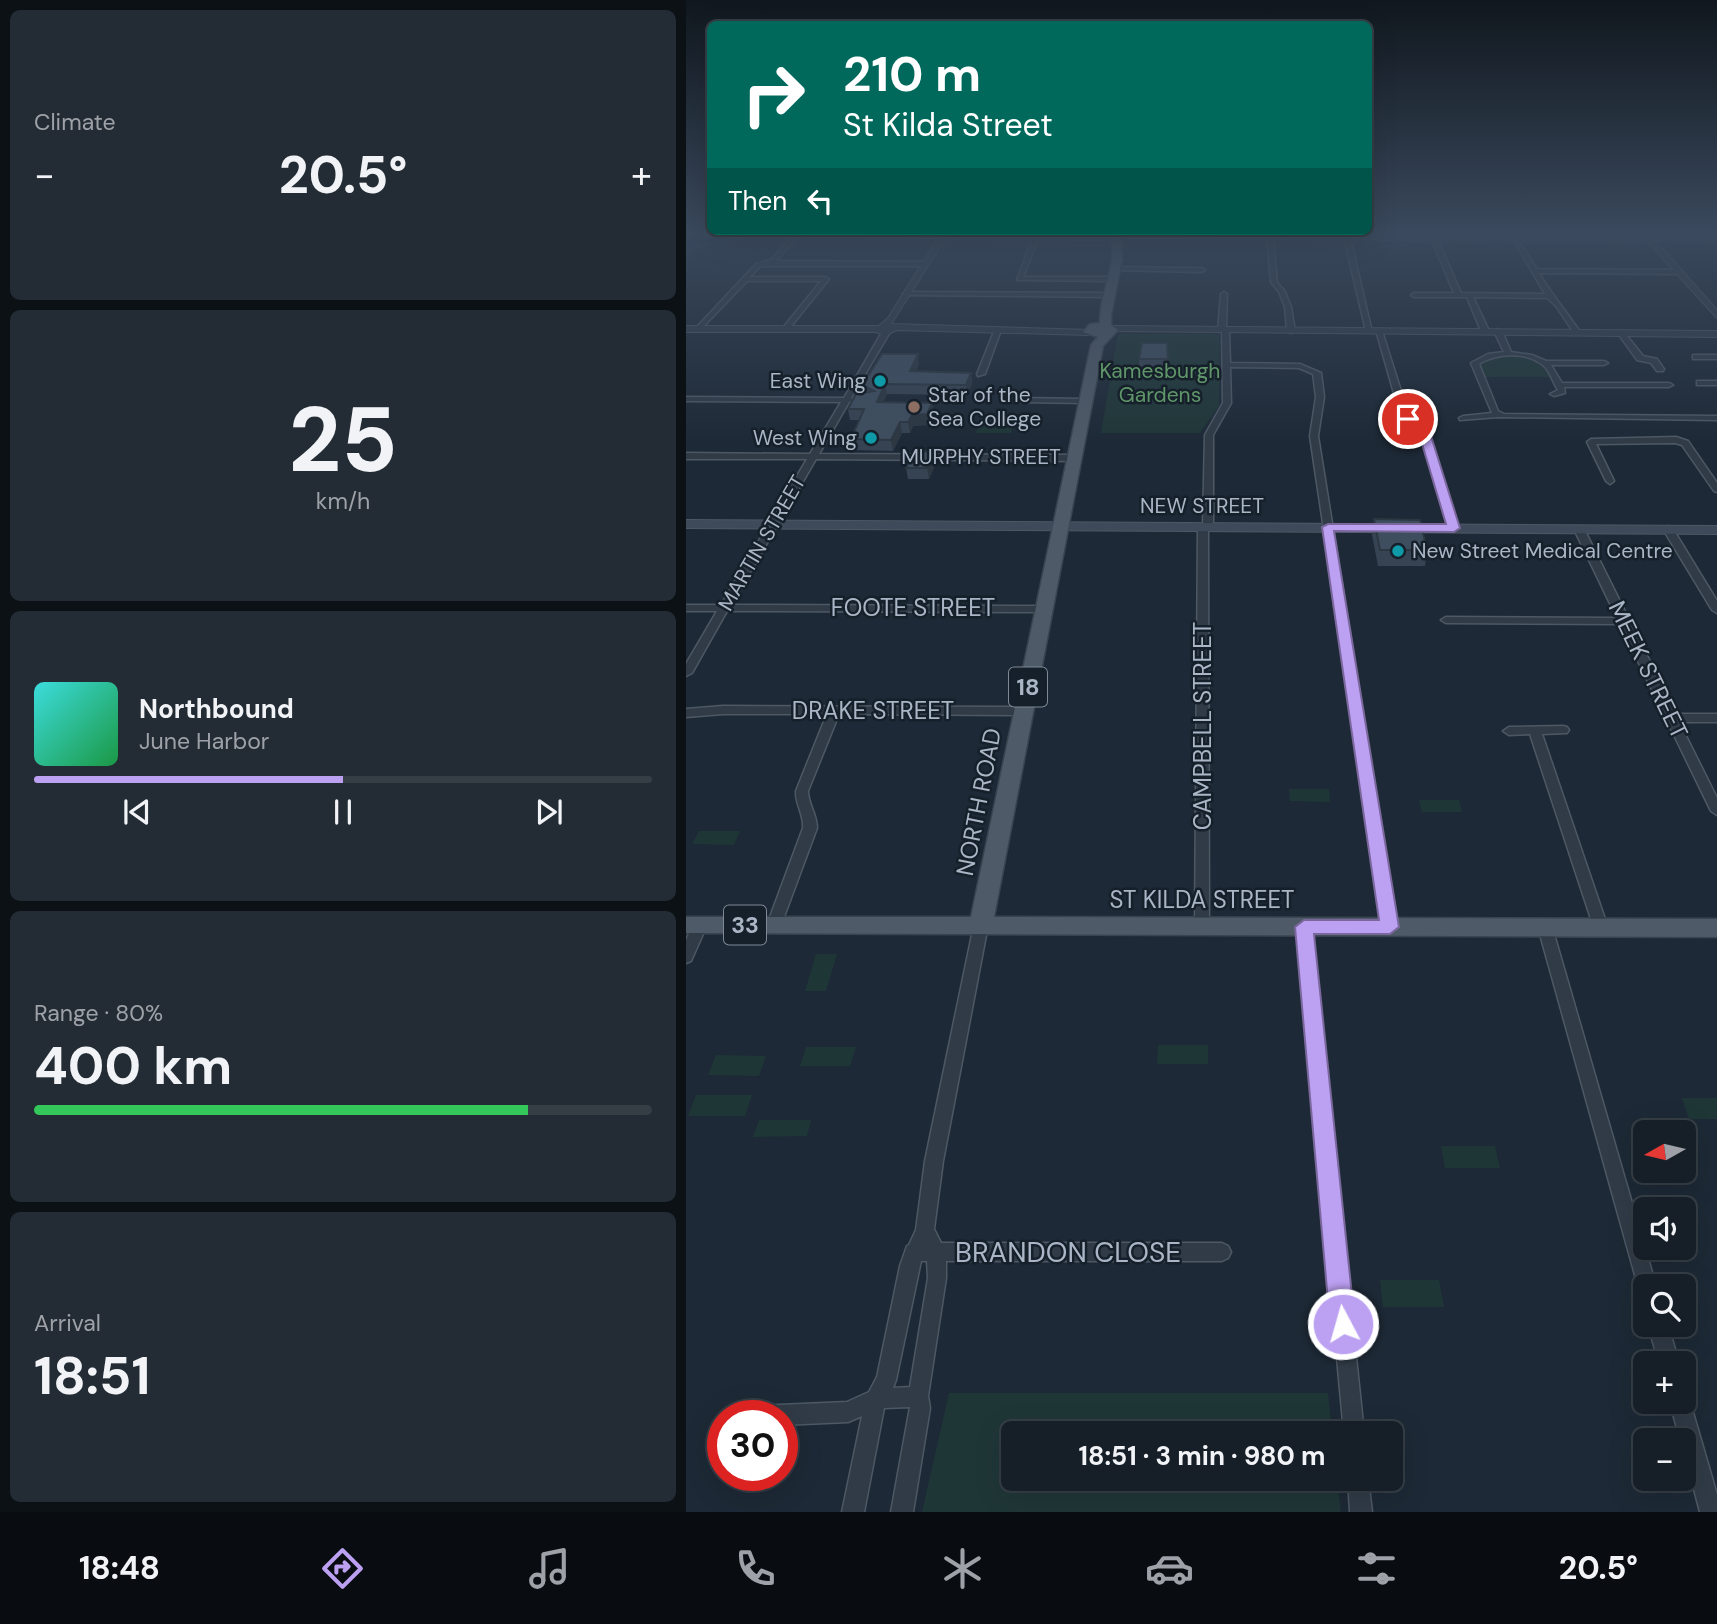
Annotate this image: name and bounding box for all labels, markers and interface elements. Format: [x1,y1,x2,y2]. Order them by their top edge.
text: 210 m [843,42,981,106]
icon: right [728,49,819,140]
text: St Kilda Street [843,104,1053,146]
text: Climate [34,107,116,137]
text: 20.5° [279,141,407,209]
text: − [34,150,55,200]
text: + [631,150,652,200]
icon: left [801,182,839,220]
text: Then [728,184,787,218]
park label: Kamesburgh Gardens [1100,357,1220,409]
place label: East Wing [770,367,866,395]
marker: East Wing [872,373,888,389]
text: 25 [288,381,398,499]
place label: Star of the Sea College [928,381,1041,433]
pin [1378,389,1438,449]
marker: Star of the Sea College [906,399,922,415]
icon: arrive [1389,400,1427,438]
place label: West Wing [753,424,857,452]
marker: West Wing [863,430,879,446]
street label: MURPHY STREET [901,443,1061,471]
street label: MARTIN STREET [712,470,812,616]
text: km/h [316,486,370,516]
street label: NEW STREET [1140,492,1264,520]
place label: New Street Medical Centre [1412,537,1673,565]
marker: New Street Medical Centre [1390,543,1406,559]
street label: FOOTE STREET [831,592,995,623]
street label: MEEK STREET [1602,596,1695,744]
street label: CAMPBELL STREET [1187,622,1218,830]
road number: 18 [1009,667,1047,706]
text: Northbound [139,692,294,726]
street label: DRAKE STREET [792,695,954,726]
street label: NORTH ROAD [949,725,1008,878]
text: June Harbor [139,726,269,756]
icon: previous [118,793,156,831]
icon: pause [324,793,362,831]
icon: next [530,793,568,831]
street label: ST KILDA STREET [1109,884,1295,915]
road number: 33 [724,906,766,944]
text: Range · 80% [34,998,163,1028]
text: 400 km [34,1032,232,1100]
north arrow [1633,1120,1696,1183]
map controls [1633,1120,1696,1491]
button: sound [1633,1197,1696,1260]
street label: BRANDON CLOSE [955,1234,1181,1271]
button: search [1633,1274,1696,1337]
position arrow [1306,1287,1380,1361]
text: Arrival [34,1308,101,1338]
text: 18:51 [34,1342,150,1410]
button: + [1633,1351,1696,1414]
speed limit sign: 30 [707,1400,798,1491]
button: − [1633,1428,1696,1491]
text: 18:51 · 3 min · 980 m [1079,1439,1325,1473]
icon: directions [318,1544,367,1593]
icon: music [525,1544,574,1593]
icon: phone [731,1544,780,1593]
icon: climate [938,1544,987,1593]
icon: car [1145,1544,1194,1593]
icon: filters [1352,1544,1401,1593]
text: 18:48 [79,1547,160,1589]
text: 20.5° [1559,1547,1638,1589]

